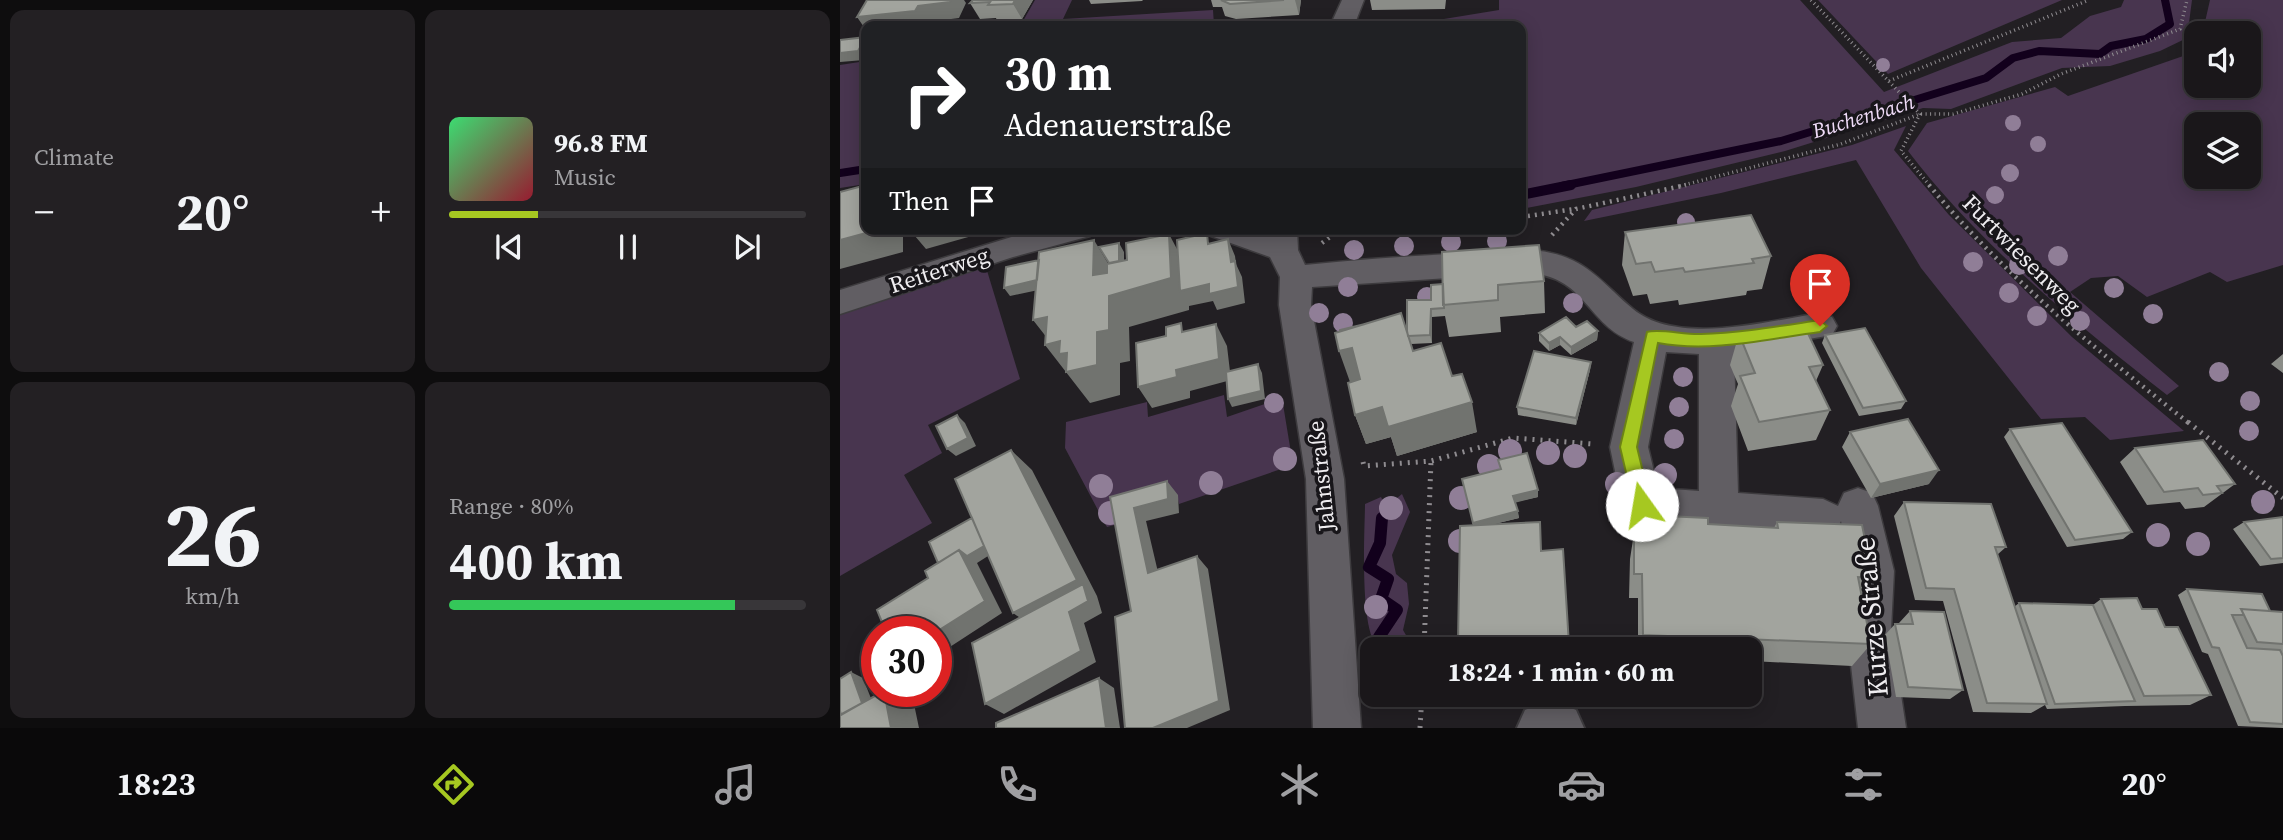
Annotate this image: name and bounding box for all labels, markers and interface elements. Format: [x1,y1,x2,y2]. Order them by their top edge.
map controls [2184,21,2261,189]
button: sound [2184,21,2261,98]
text: 30 m [1004,39,1112,106]
icon: right [889,49,980,140]
water label: Buchenbach [1807,87,1918,146]
text: Adenauerstraße [1004,103,1232,147]
button: layers [2184,112,2261,189]
text: 96.8 FM [554,125,648,161]
text: Climate [34,141,114,173]
text: Music [554,161,616,193]
text: 20° [176,176,249,247]
icon: arrive [963,182,1001,220]
text: Then [889,183,949,219]
text: − [34,186,54,238]
text: + [371,186,391,238]
street label: Furtwiesenweg [1956,188,2089,321]
icon: previous [490,228,528,266]
icon: pause [609,228,647,266]
icon: next [728,228,766,266]
street label: Reiterweg [885,239,993,301]
pin [1790,254,1850,326]
icon: arrive [1801,265,1839,303]
street label: Jahnstraße [1299,419,1343,534]
position arrow [1605,468,1679,542]
text: 26 [163,472,262,596]
text: Range · 80% [449,490,574,522]
text: 400 km [449,525,623,596]
street label: Kurze Straße [1845,536,1897,698]
text: km/h [185,580,240,612]
speed limit sign: 30 [861,616,952,707]
text: 18:24 · 1 min · 60 m [1448,654,1674,690]
icon: directions [429,760,478,809]
icon: music [711,760,760,809]
icon: phone [993,760,1042,809]
icon: climate [1275,760,1324,809]
icon: car [1557,760,1606,809]
icon: filters [1839,760,1888,809]
text: 18:23 [117,762,196,806]
text: 20° [2121,762,2166,806]

